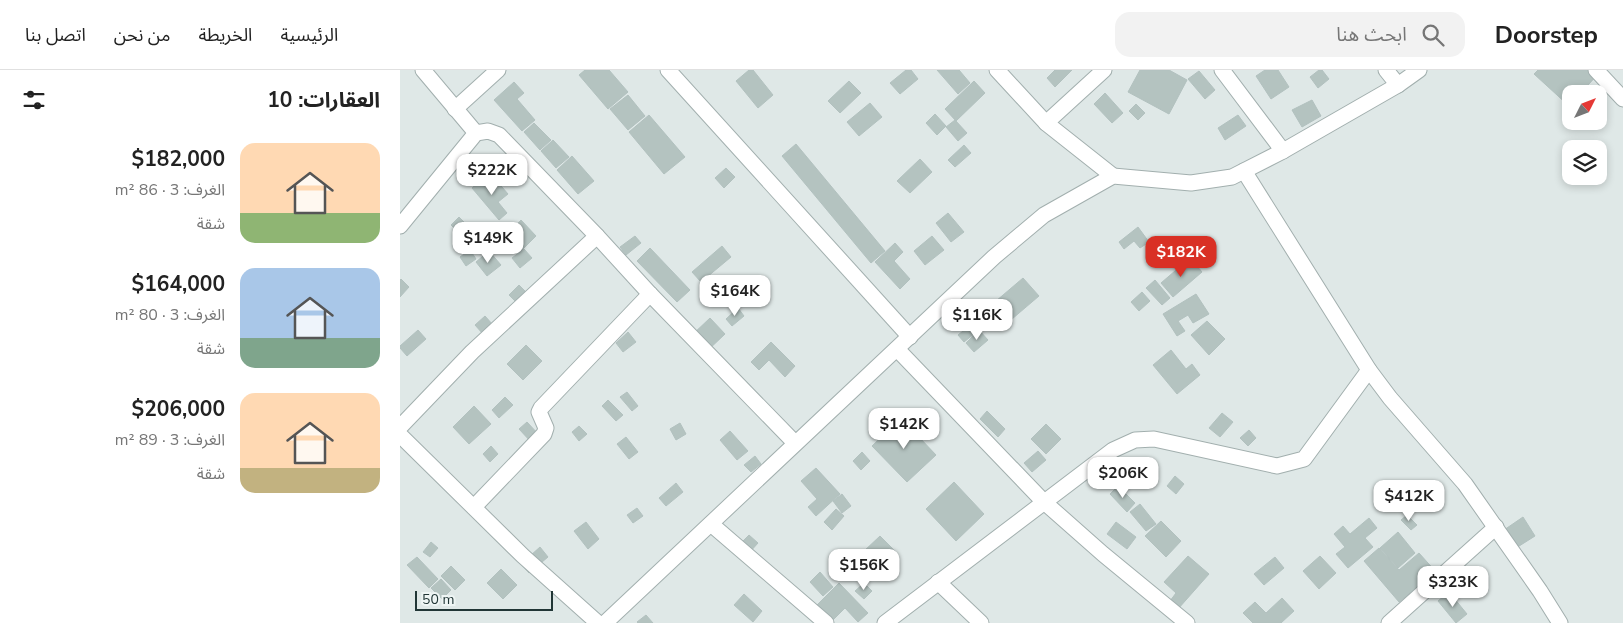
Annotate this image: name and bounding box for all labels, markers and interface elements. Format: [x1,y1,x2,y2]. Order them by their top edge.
search box [1115,12,1465,57]
text: Doorstep [1495,19,1598,51]
icon: search [1419,21,1447,49]
text: ابحث هنا [1336,22,1407,48]
text: اتصل بنا [25,23,86,47]
text: من نحن [114,23,170,47]
text: الخريطة [198,23,252,47]
text: الرئيسية [280,23,338,47]
north arrow [1562,85,1608,130]
map controls [1562,85,1607,185]
icon: filters [20,86,48,114]
text: العقارات: 10 [267,86,380,114]
button: layers [1562,140,1607,185]
text: $182,000 [132,145,225,173]
pin: $222K [457,154,527,196]
text: $222K [467,159,517,181]
icon: home [280,163,340,223]
text: الغرف: 3 · 86 m² [115,179,225,201]
text: شقة [197,213,225,235]
pin: $149K [453,222,523,264]
text: $149K [463,227,513,249]
pin: $182K [1146,236,1216,278]
text: $182K [1156,241,1206,263]
text: $164,000 [132,270,225,298]
pin: $164K [700,274,770,317]
text: $164K [710,280,760,302]
icon: home [280,288,340,348]
pin: $116K [942,298,1012,341]
text: الغرف: 3 · 80 m² [115,304,225,326]
text: $116K [952,304,1002,326]
text: شقة [197,338,225,360]
text: $206,000 [132,395,225,423]
pin: $142K [869,408,939,450]
icon: home [280,413,340,473]
text: $142K [879,413,929,435]
text: الغرف: 3 · 89 m² [115,429,225,451]
pin: $206K [1088,456,1158,499]
text: $206K [1098,462,1148,484]
text: شقة [197,463,225,485]
pin: $412K [1374,480,1444,522]
text: $412K [1384,485,1434,507]
pin: $156K [829,548,899,591]
text: $156K [839,554,889,576]
pin: $323K [1418,566,1488,608]
text: $323K [1428,571,1478,593]
scale bar [415,588,552,611]
text: 50 m [422,590,454,609]

